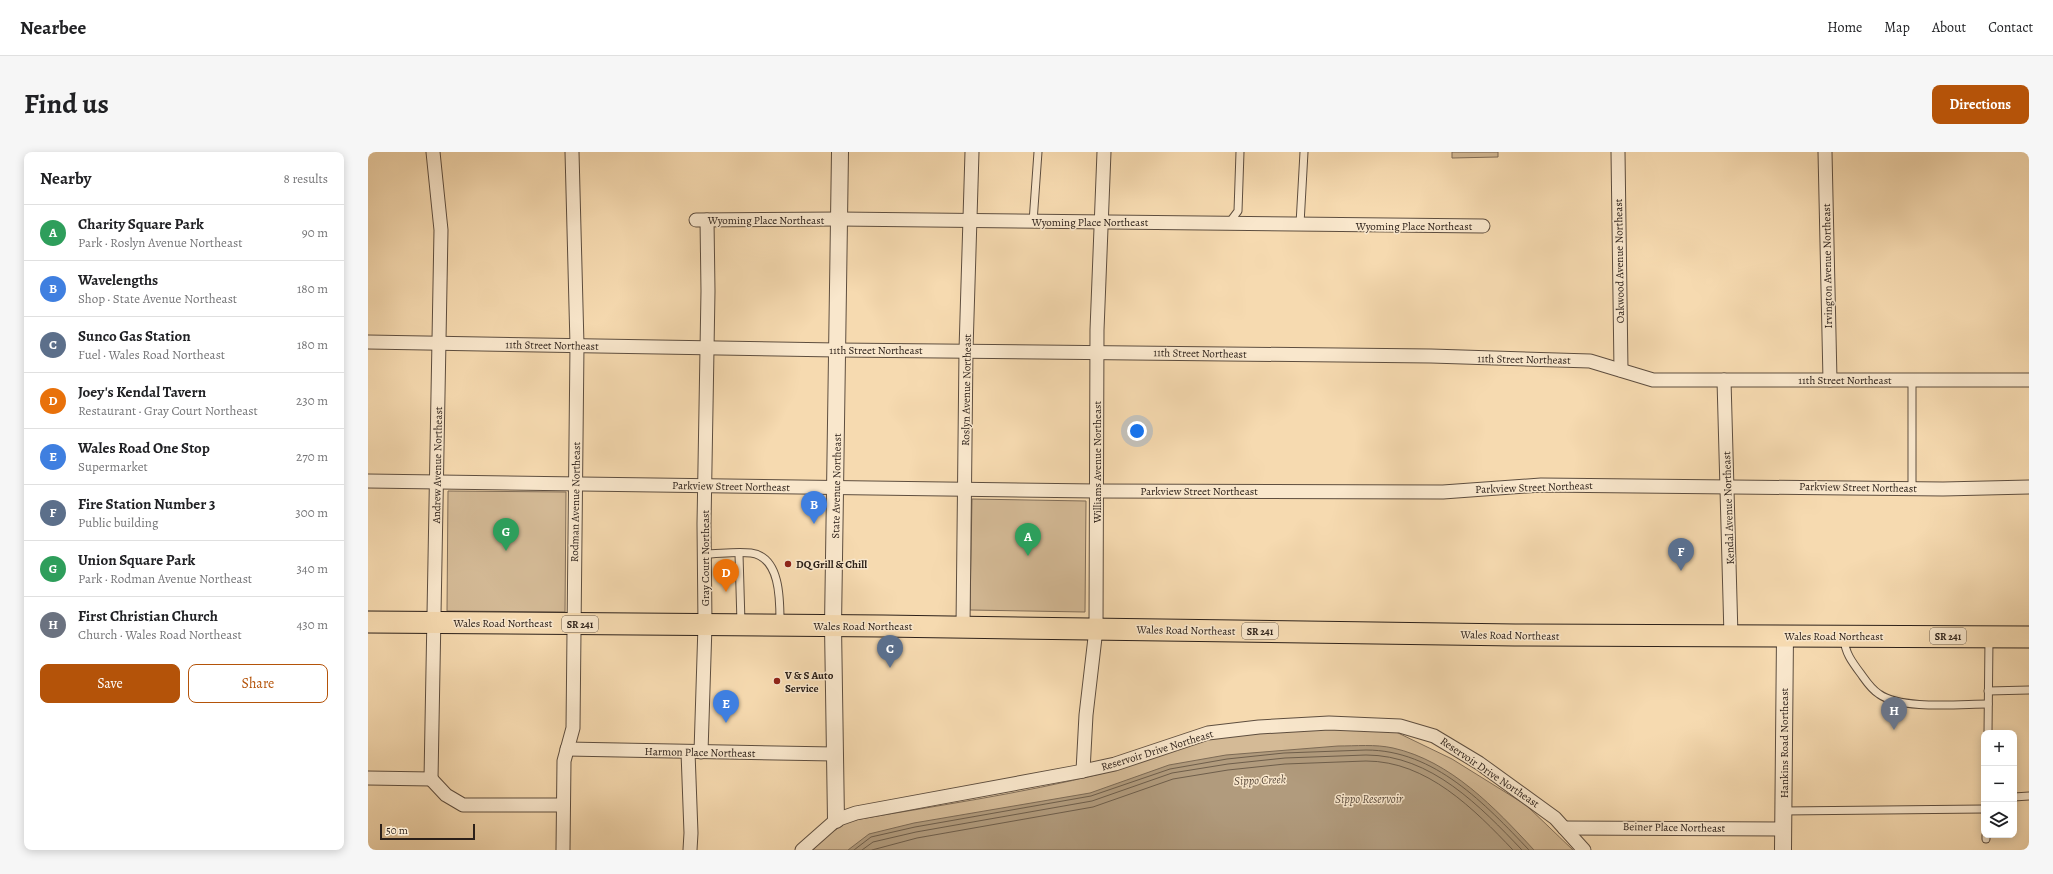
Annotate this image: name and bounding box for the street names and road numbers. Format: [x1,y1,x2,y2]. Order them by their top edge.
street label: Oakwood Avenue Northeast [1611,198,1628,323]
street label: Irvington Avenue Northeast [1819,203,1836,329]
street label: Wyoming Place Northeast [707,213,825,228]
street label: Wyoming Place Northeast [1031,215,1149,230]
street label: Wyoming Place Northeast [1355,219,1473,234]
street label: Roslyn Avenue Northeast [958,334,975,446]
street label: 11th Street Northeast [505,337,599,354]
street label: 11th Street Northeast [829,343,923,358]
street label: 11th Street Northeast [1153,345,1247,362]
street label: 11th Street Northeast [1477,351,1571,368]
street label: 11th Street Northeast [1798,373,1892,388]
street label: Williams Avenue Northeast [1090,401,1105,524]
street label: Andrew Avenue Northeast [429,406,446,525]
street label: State Avenue Northeast [828,433,845,539]
street label: Rodman Avenue Northeast [567,441,584,562]
street label: Kendal Avenue Northeast [1719,451,1738,565]
street label: Parkview Street Northeast [672,478,790,495]
street label: Parkview Street Northeast [1475,478,1593,497]
street label: Parkview Street Northeast [1799,479,1917,496]
street label: Parkview Street Northeast [1140,484,1258,499]
street label: Gray Court Northeast [698,509,713,606]
street label: Wales Road Northeast [453,616,553,631]
road number: SR 241 [562,616,598,632]
street label: Wales Road Northeast [813,619,913,634]
street label: Wales Road Northeast [1135,622,1236,639]
road number: SR 241 [1242,623,1278,639]
street label: Wales Road Northeast [1459,627,1560,644]
road number: SR 241 [1930,628,1966,644]
street label: Wales Road Northeast [1784,629,1884,644]
street label: Hankins Road Northeast [1777,687,1792,798]
street label: Reservoir Drive Northeast [1099,726,1215,775]
street label: Reservoir Drive Northeast [1437,734,1543,811]
street label: Harmon Place Northeast [645,744,756,761]
street label: Beiner Place Northeast [1623,819,1726,836]

